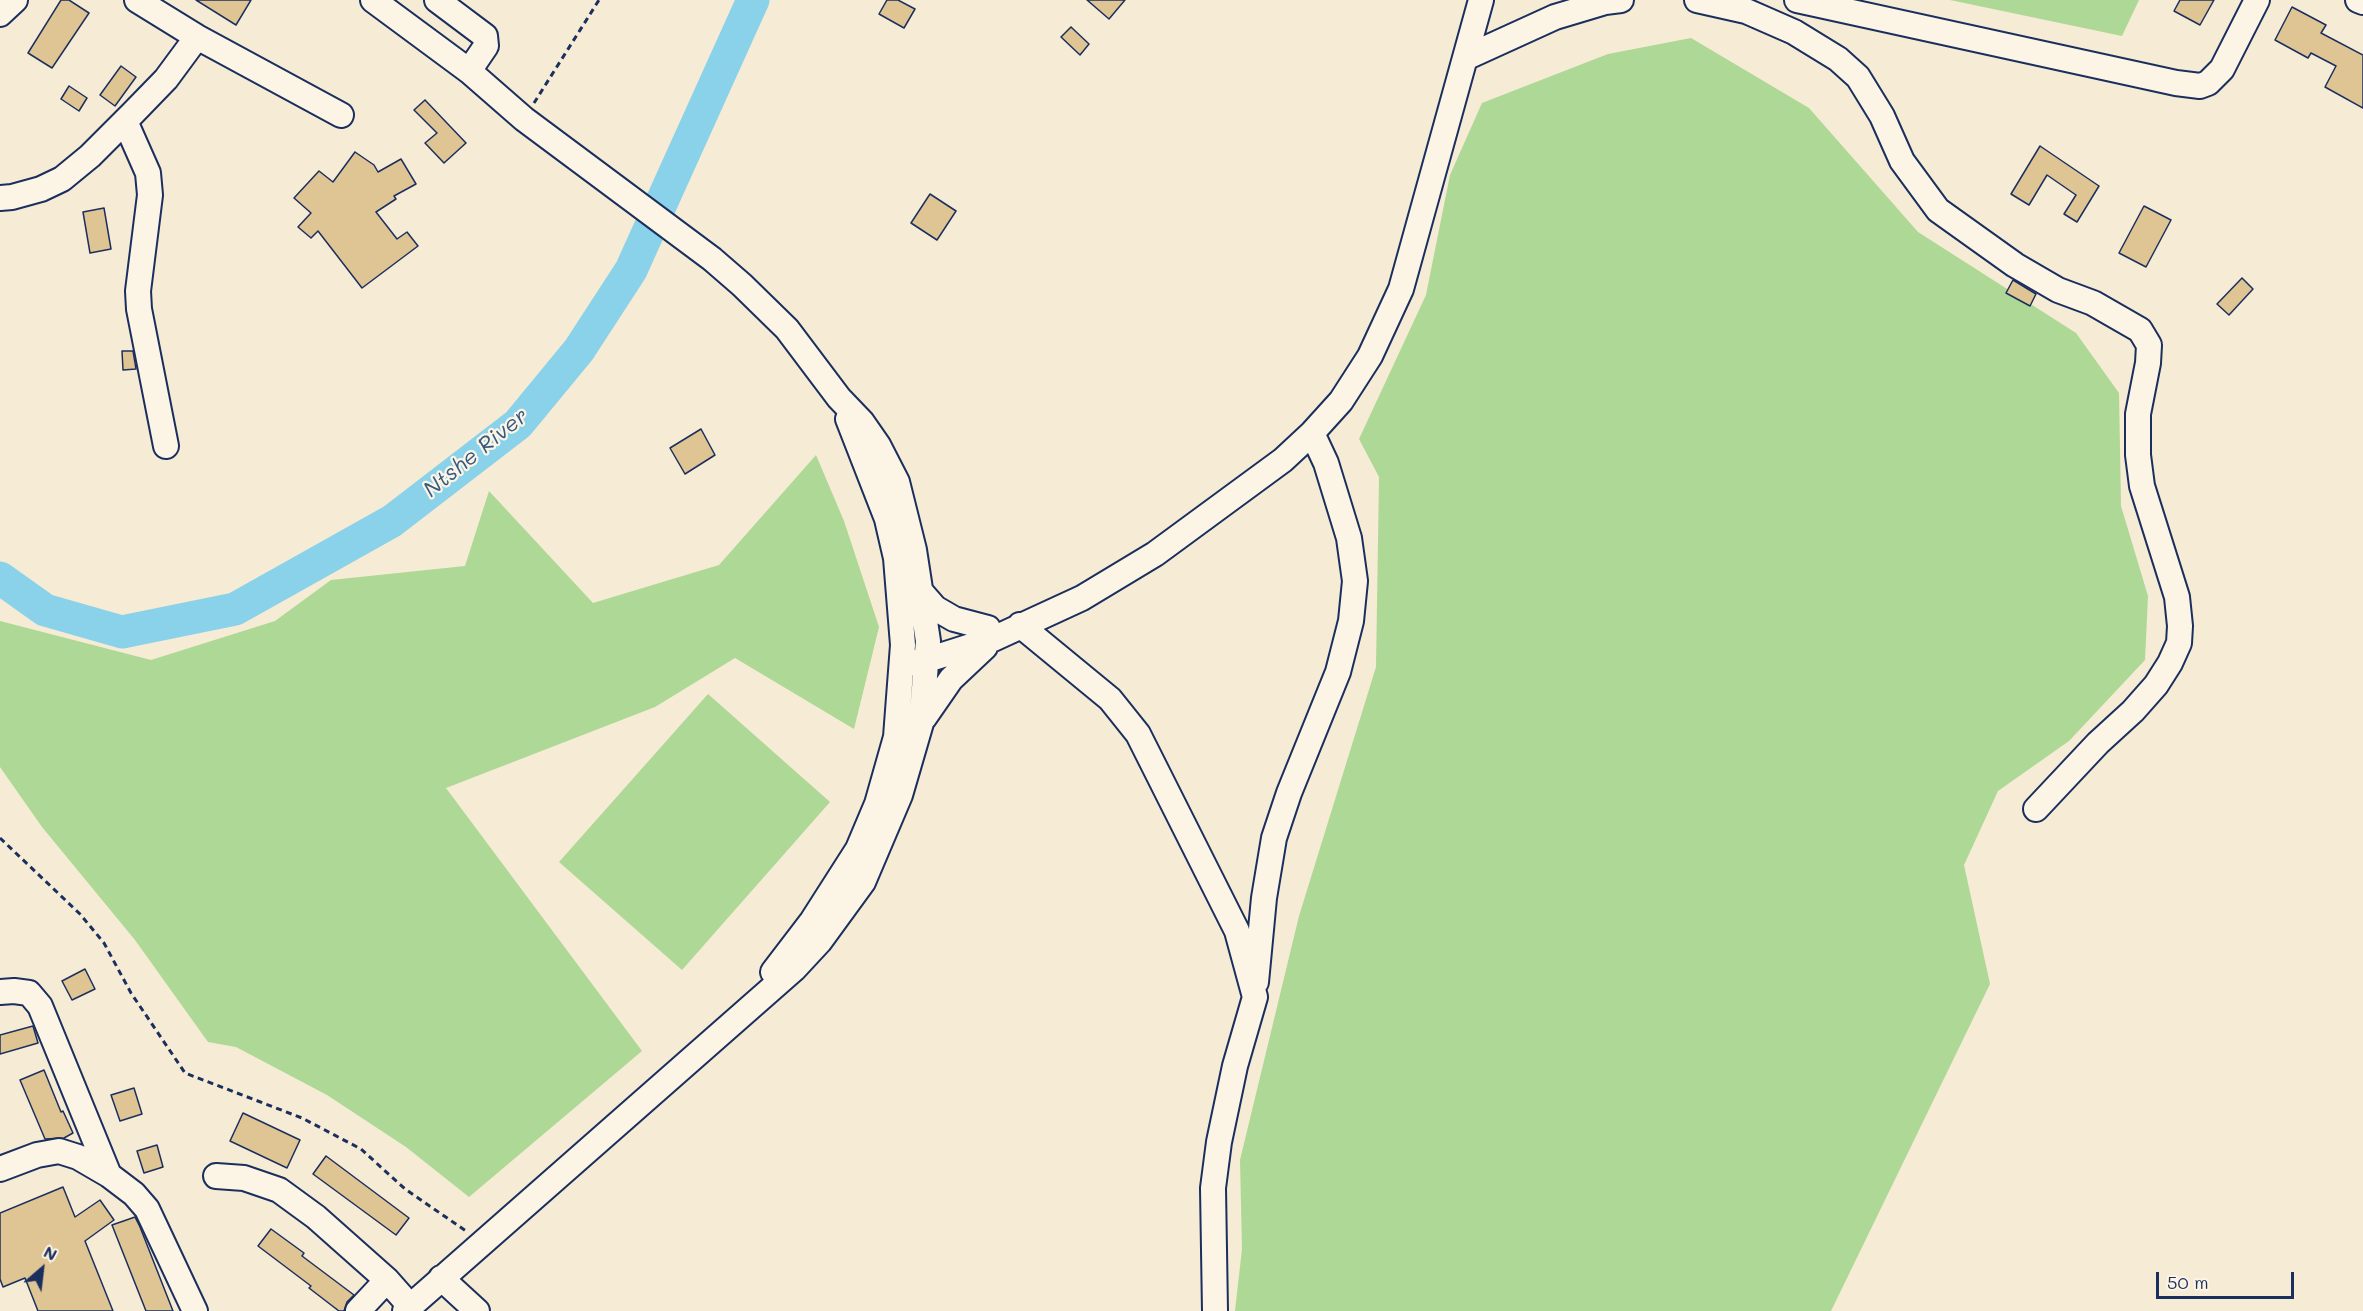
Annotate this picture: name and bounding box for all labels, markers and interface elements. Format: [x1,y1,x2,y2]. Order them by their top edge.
water label: Ntshe River [418,403,534,503]
north arrow [12,1239,72,1299]
text: N [40,1241,61,1265]
scale bar [2159,1260,2297,1298]
text: 50 m [2167,1270,2209,1294]

